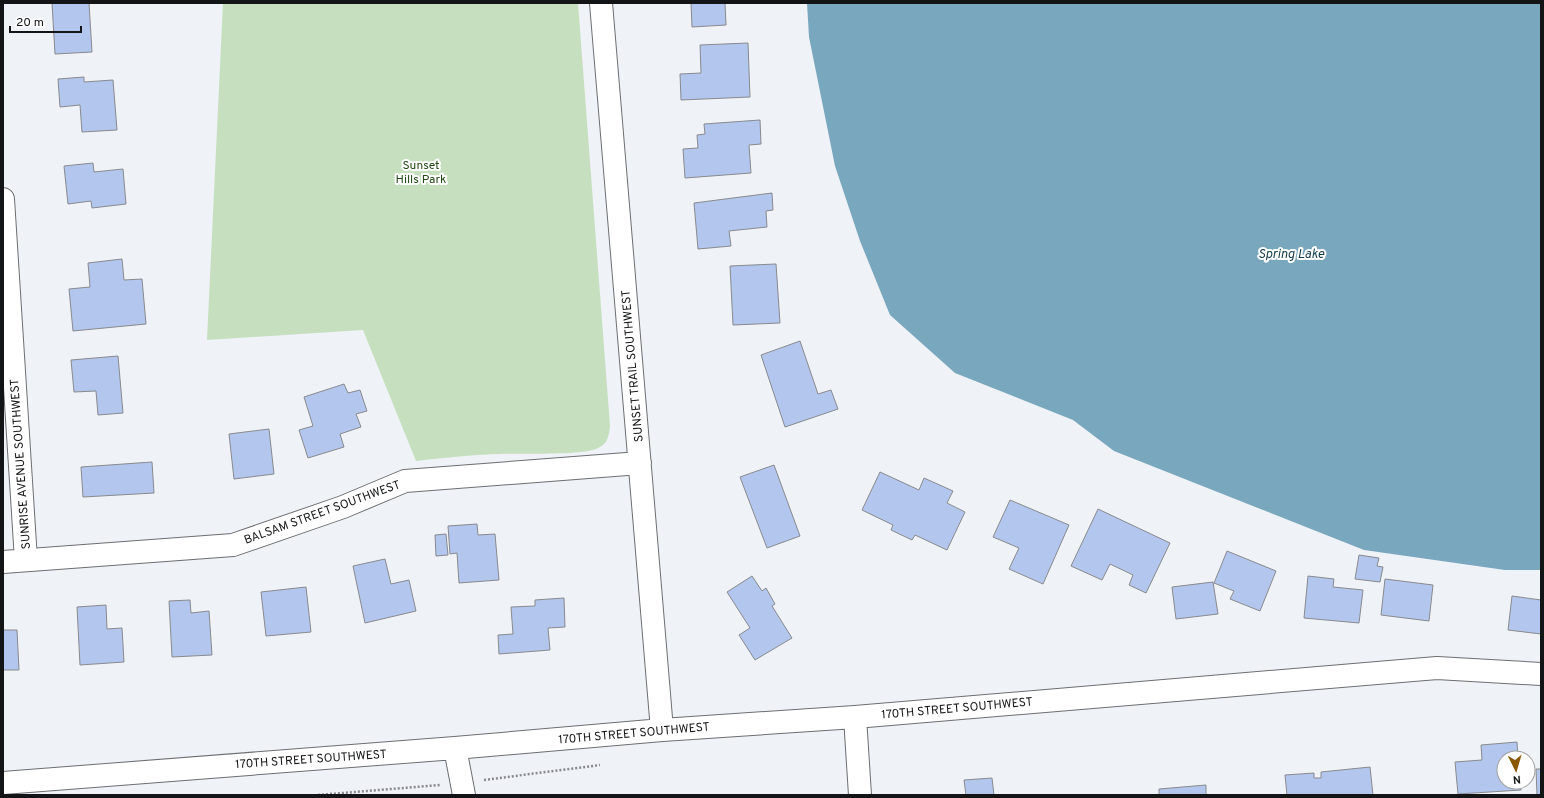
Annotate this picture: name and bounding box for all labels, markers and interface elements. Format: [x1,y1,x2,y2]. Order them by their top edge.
scale bar [10,8,81,34]
text: 20 m [16,15,44,31]
park label: Sunset Hills Park [396,158,446,188]
water label: Spring Lake [1258,247,1324,263]
street label: SUNSET TRAIL SOUTHWEST [618,289,648,443]
street label: SUNRISE AVENUE SOUTHWEST [7,378,35,550]
street label: BALSAM STREET SOUTHWEST [242,477,403,549]
street label: 170TH STREET SOUTHWEST [881,694,1033,724]
street label: 170TH STREET SOUTHWEST [558,719,710,749]
street label: 170TH STREET SOUTHWEST [235,747,387,773]
north arrow [1496,750,1536,790]
text: N [1512,772,1521,786]

